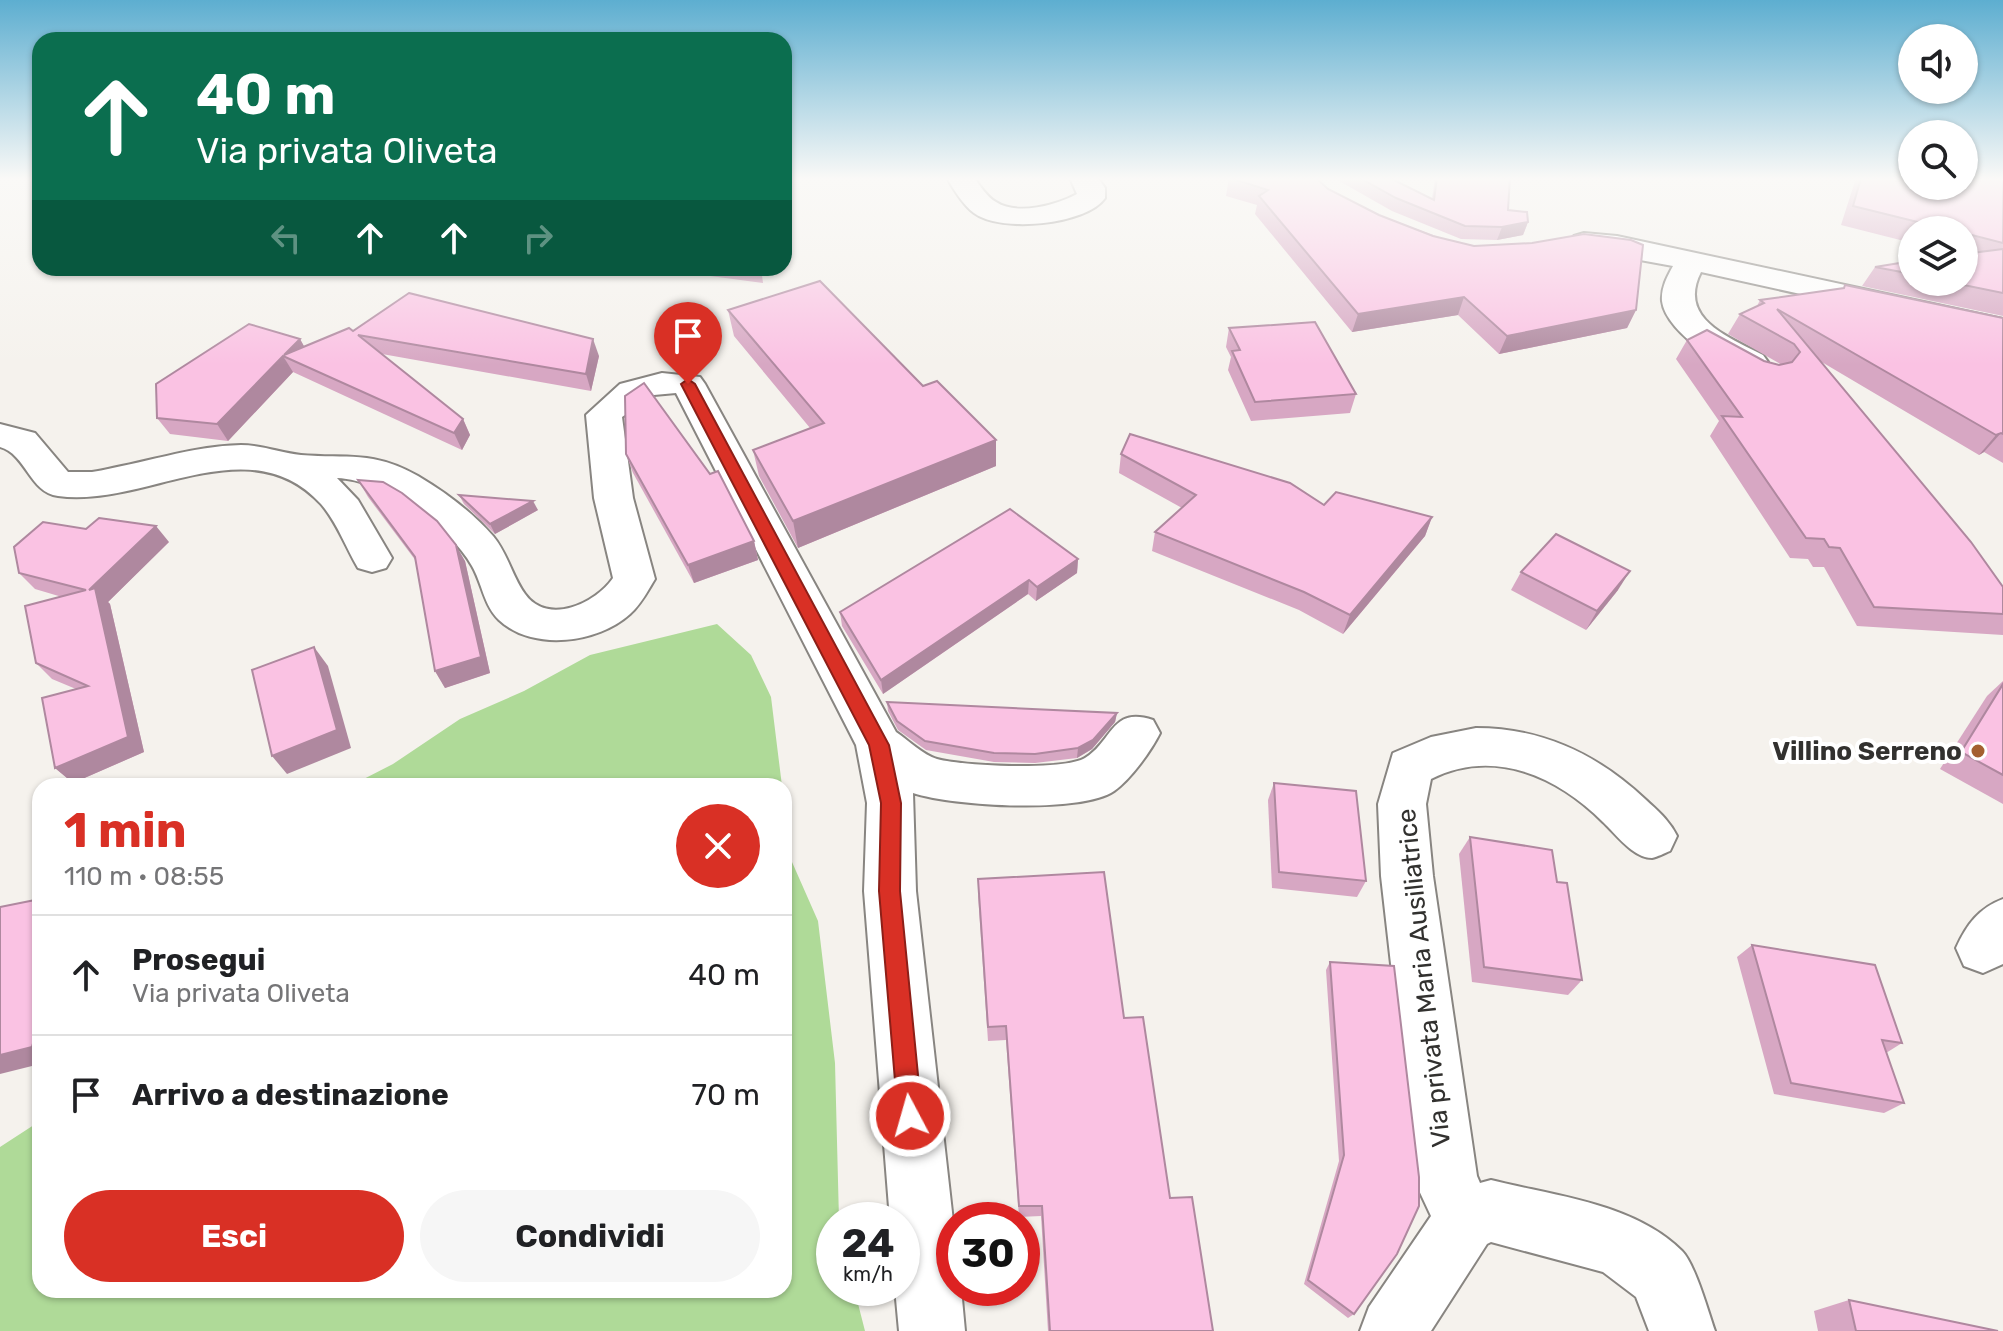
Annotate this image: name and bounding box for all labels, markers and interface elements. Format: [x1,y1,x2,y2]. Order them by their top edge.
map controls [1898,24,1978,296]
button: sound [1898,24,1978,104]
text: 40 m [196,62,336,128]
icon: ahead [64,64,168,168]
button: search [1898,120,1978,200]
text: Via privata Oliveta [196,129,498,172]
icon: left [264,216,308,260]
icon: ahead [348,216,392,260]
icon: ahead [432,216,476,260]
icon: right [516,216,560,260]
button: layers [1898,216,1978,296]
pin [654,302,722,384]
icon: arrive [666,314,710,358]
place label: Villino Serreno [1772,736,1962,767]
marker: Villino Serreno [1969,742,1987,760]
text: 1 min [64,802,187,859]
button: close [676,804,760,888]
street label: Via privata Maria Ausiliatrice [1391,807,1457,1149]
text: 110 m · 08:55 [64,861,224,892]
text: Prosegui [132,942,265,978]
icon: ahead [64,953,108,997]
text: 40 m [688,957,760,993]
text: Via privata Oliveta [132,978,350,1009]
icon: arrive [64,1073,108,1117]
position arrow [868,1074,952,1158]
text: Arrivo a destinazione [132,1077,449,1113]
text: 70 m [692,1077,760,1113]
button: Esci [64,1190,404,1282]
button: Condividi [420,1190,760,1282]
speed limit sign: 30 [936,1202,1040,1306]
text: 24 [841,1220,895,1267]
text: km/h [843,1262,893,1286]

